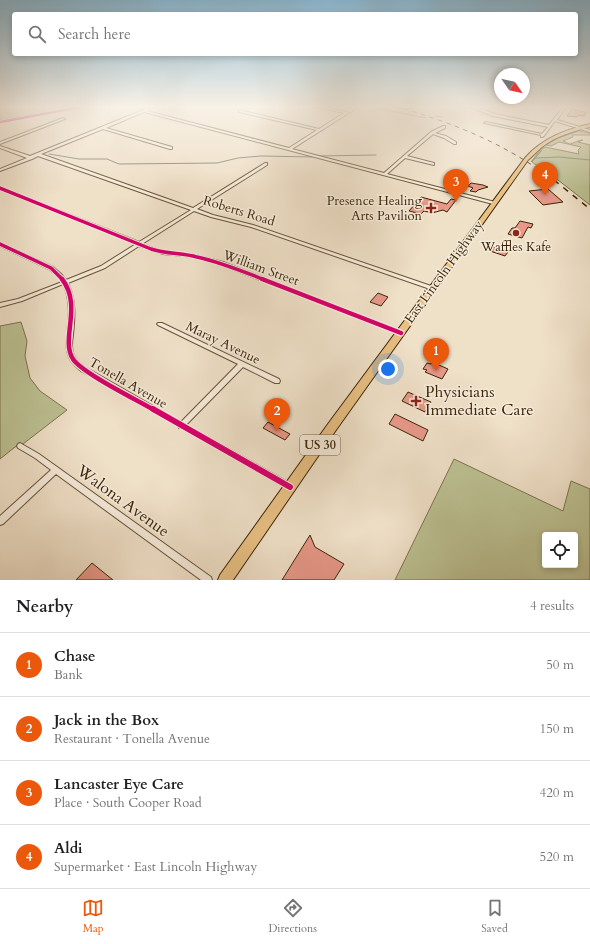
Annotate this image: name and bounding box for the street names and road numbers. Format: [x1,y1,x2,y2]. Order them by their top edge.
street label: Roberts Road [201,192,277,230]
street label: East Lincoln Highway [400,217,488,327]
street label: William Street [220,246,302,290]
street label: Maray Avenue [183,317,263,369]
street label: Tonella Avenue [86,353,171,413]
road number: US 30 [300,435,340,455]
street label: Walona Avenue [71,459,174,542]

